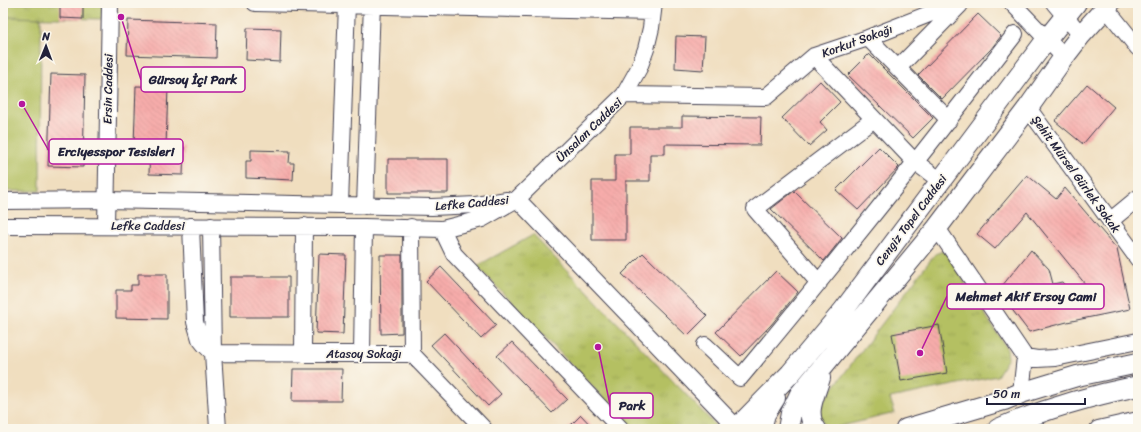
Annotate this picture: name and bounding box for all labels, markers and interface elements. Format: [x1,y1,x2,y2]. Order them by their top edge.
street label: Korkut Sokağı [818,18,896,64]
north arrow [26,26,66,66]
text: N [41,27,51,46]
street label: Ersin Caddesi [96,53,120,124]
callout: Gürsoy İçi Park [141,67,245,92]
text: Gürsoy İçi Park [148,68,238,91]
street label: Ünsalan Caddesi [550,92,628,168]
street label: Şehit Mürsel Gürlek Sokak [1026,110,1127,238]
callout: Erciyesspor Tesisleri [49,139,183,164]
text: Erciyesspor Tesisleri [58,140,176,163]
street label: Cengiz Topel Caddesi [869,169,953,270]
street label: Lefke Caddesi [434,189,510,217]
street label: Lefke Caddesi [111,215,186,237]
callout: Mehmet Akif Ersoy Cami [947,284,1104,309]
text: Mehmet Akif Ersoy Cami [955,285,1098,308]
street label: Atasoy Sokağı [325,343,402,365]
scale bar [987,380,1085,406]
text: 50 m [993,383,1020,405]
callout: Park [610,393,653,418]
text: Park [619,394,646,417]

